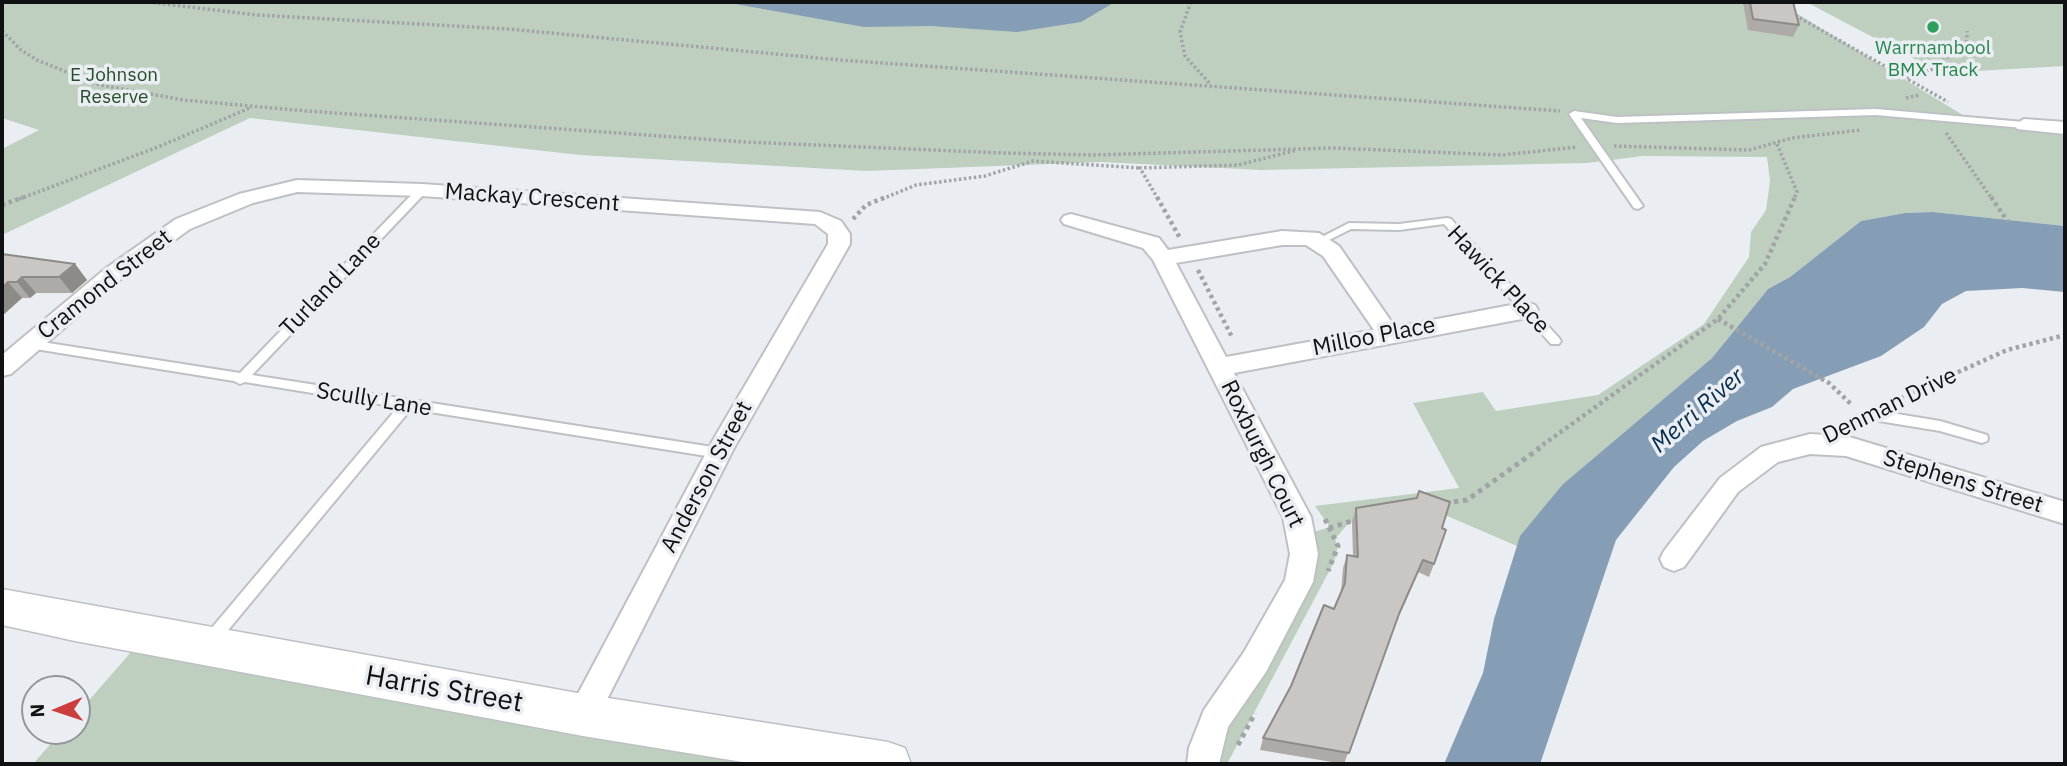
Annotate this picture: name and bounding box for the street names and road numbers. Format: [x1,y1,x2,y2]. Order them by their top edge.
street label: Mackay Crescent [444,178,620,218]
street label: Hawick Place [1441,220,1555,340]
street label: Cramond Street [32,224,178,346]
street label: Turland Lane [275,227,387,343]
street label: Milloo Place [1310,312,1438,362]
street label: Denman Drive [1819,362,1961,450]
street label: Roxburgh Court [1214,376,1310,532]
street label: Scully Lane [314,377,434,423]
street label: Anderson Street [655,396,759,558]
street label: Stephens Street [1880,445,2046,519]
street label: Harris Street [363,660,525,720]

